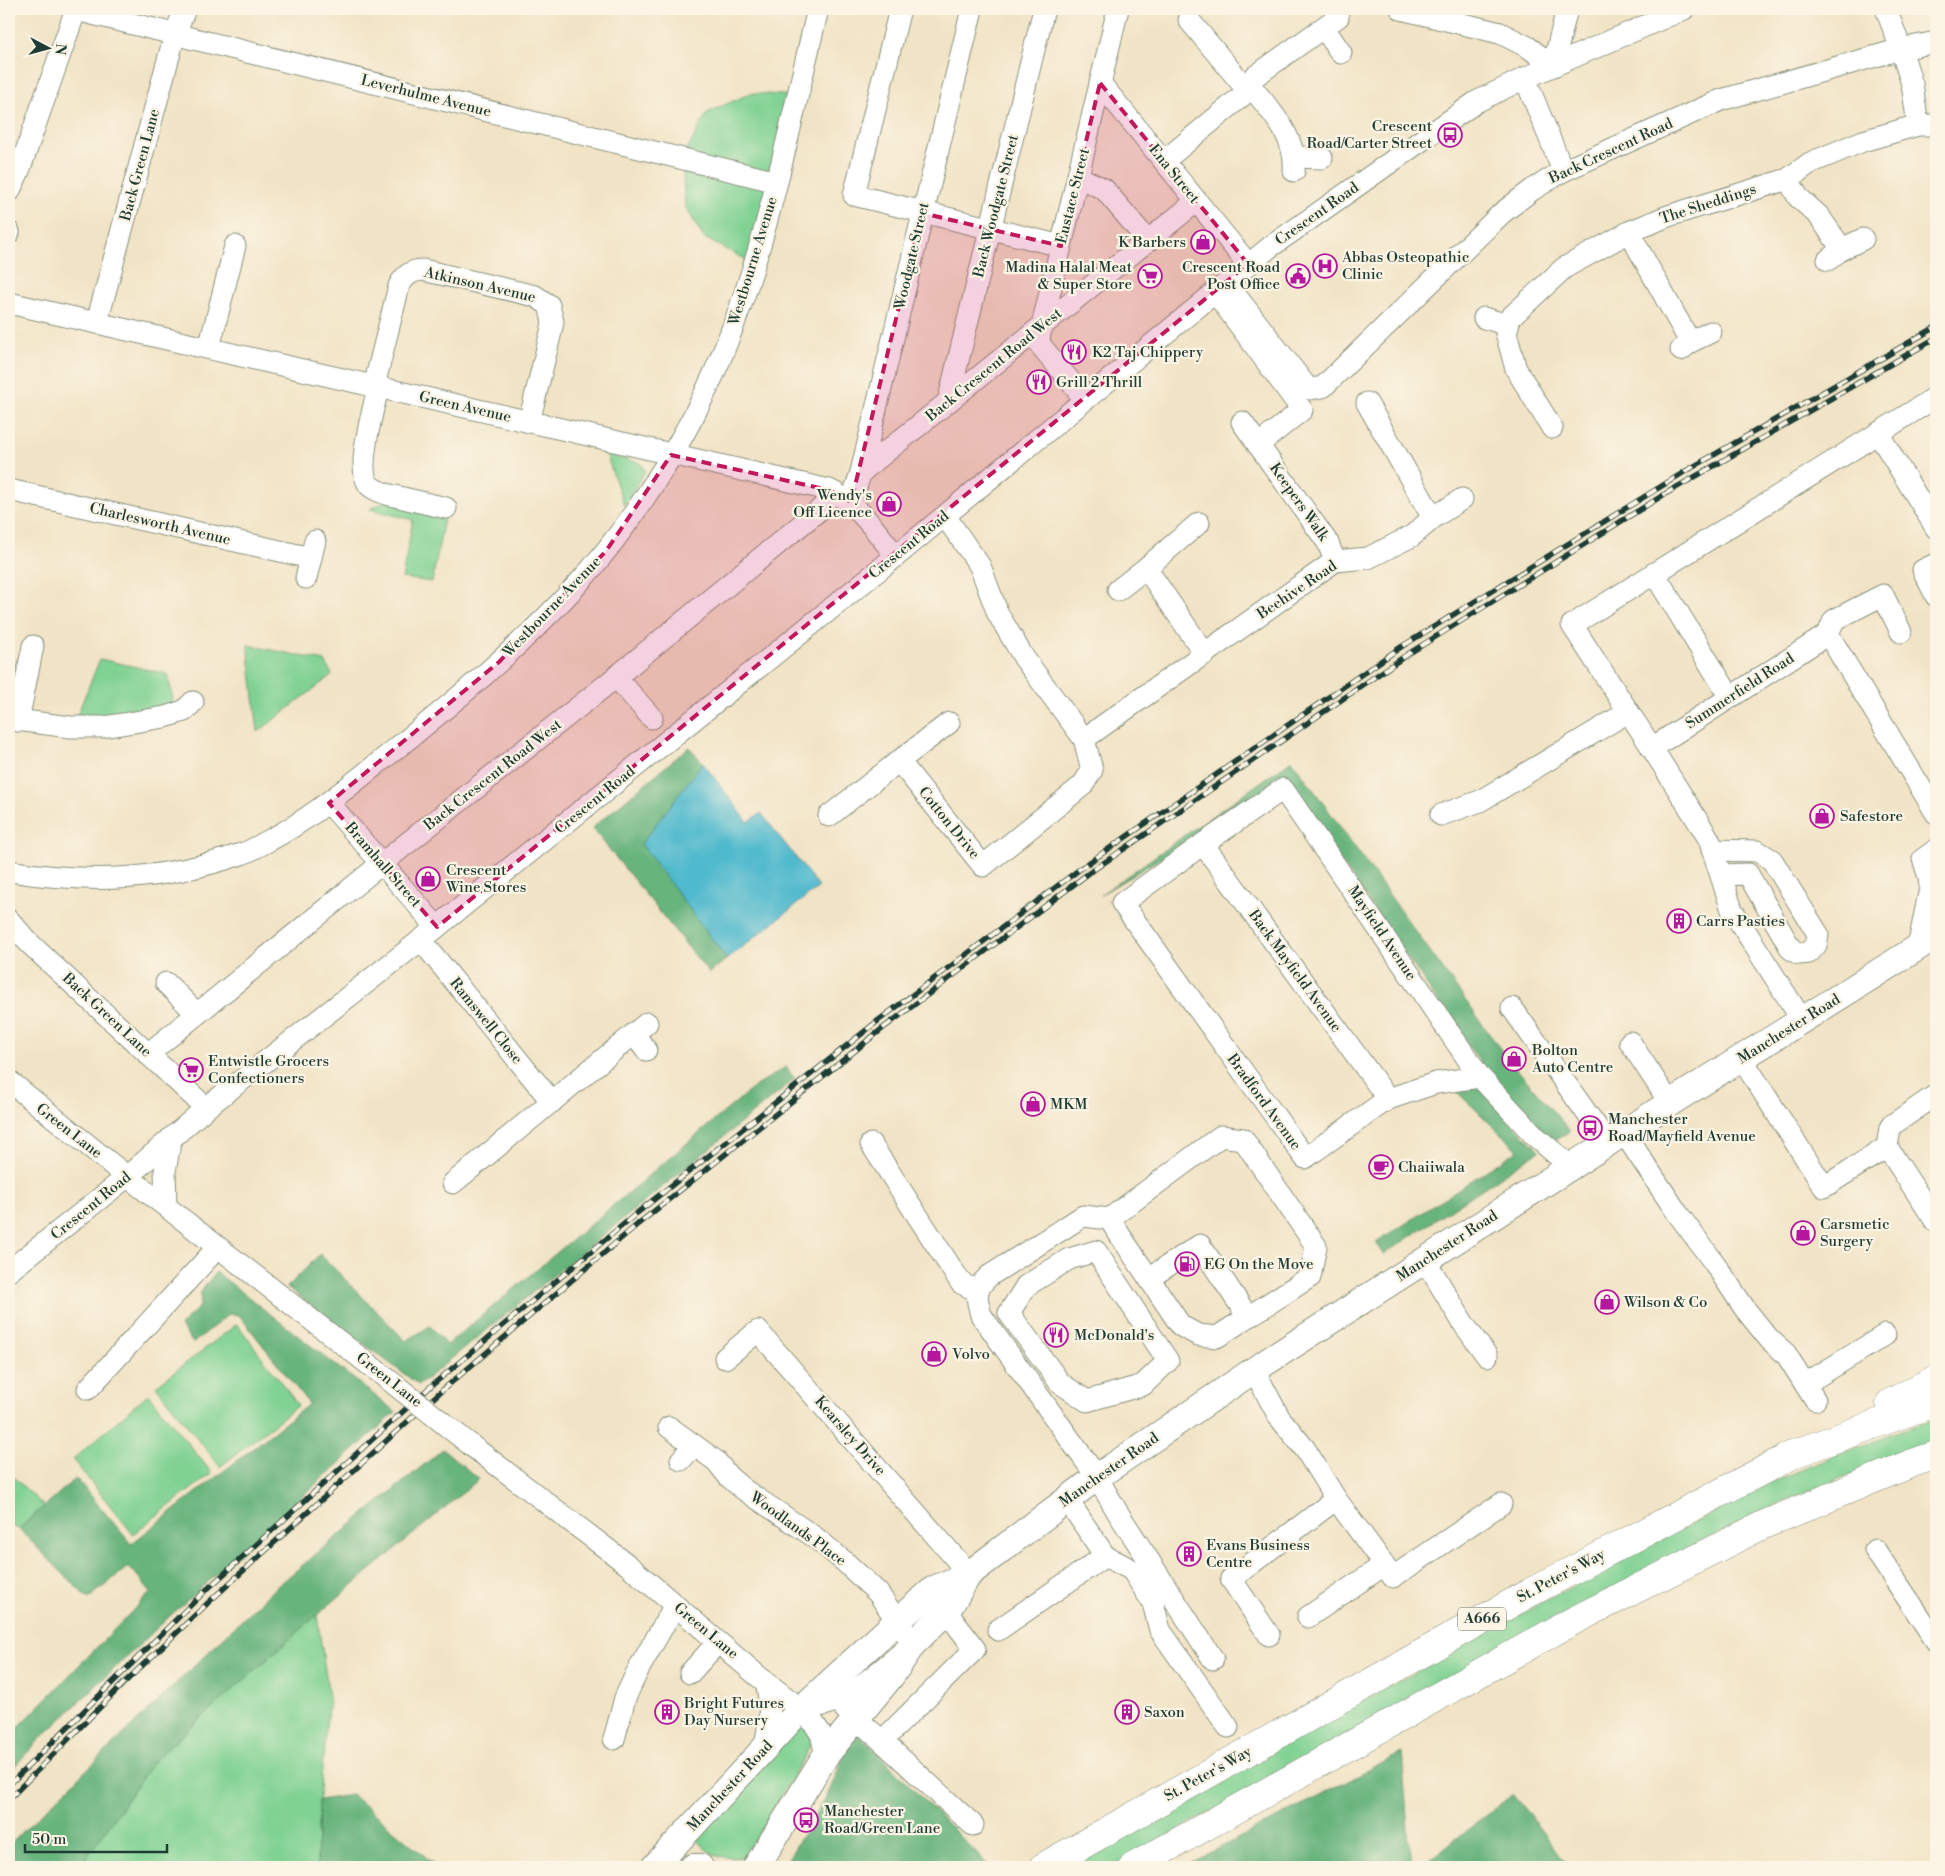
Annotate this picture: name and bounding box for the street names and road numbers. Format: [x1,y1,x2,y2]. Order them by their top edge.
street label: Leverhulme Avenue [359,71,493,121]
street label: Back Green Lane [116,107,164,224]
street label: Back Crescent Road [1545,114,1676,188]
street label: Back Woodgate Street [969,132,1023,280]
street label: Ena Street [1144,141,1204,208]
street label: Eustace Street [1052,146,1094,246]
street label: Crescent Road [1271,178,1363,250]
street label: The Sheddings [1657,179,1759,229]
street label: Westbourne Avenue [724,194,782,329]
street label: Woodgate Street [890,200,934,313]
street label: Atkinson Avenue [421,263,538,307]
street label: Back Crescent Road West [921,304,1067,427]
street label: Green Avenue [417,387,513,427]
street label: Keepers Walk [1265,459,1334,546]
street label: Charlesworth Avenue [88,498,232,550]
street label: Crescent Road [865,506,953,583]
street label: Westbourne Avenue [498,552,605,662]
street label: Beehive Road [1253,556,1341,624]
street label: Summerfield Road [1682,649,1798,733]
street label: Back Crescent Road West [419,715,566,835]
street label: Crescent Road [551,761,639,838]
street label: Cotton Drive [914,783,984,863]
street label: Bramhall Street [340,818,426,912]
street label: Mayfield Avenue [1343,882,1421,984]
street label: Back Mayfield Avenue [1244,905,1346,1036]
street label: Back Green Lane [58,968,156,1061]
street label: Ramswell Close [445,974,527,1068]
street label: Manchester Road [1734,990,1844,1068]
street label: Bradford Avenue [1222,1049,1305,1154]
street label: Green Lane [32,1099,106,1163]
street label: Crescent Road [47,1167,135,1244]
street label: Manchester Road [1393,1206,1502,1286]
street label: Green Lane [352,1348,426,1412]
street label: Kearsley Drive [810,1392,890,1480]
street label: Manchester Road [1055,1428,1163,1512]
street label: Woodlands Place [745,1487,850,1570]
street label: St. Peter's Way [1514,1545,1609,1607]
street label: Green Lane [670,1598,742,1664]
road number: A666 [1458,1608,1506,1630]
street label: Manchester Road [683,1736,777,1835]
street label: St. Peter's Way [1161,1742,1256,1806]

